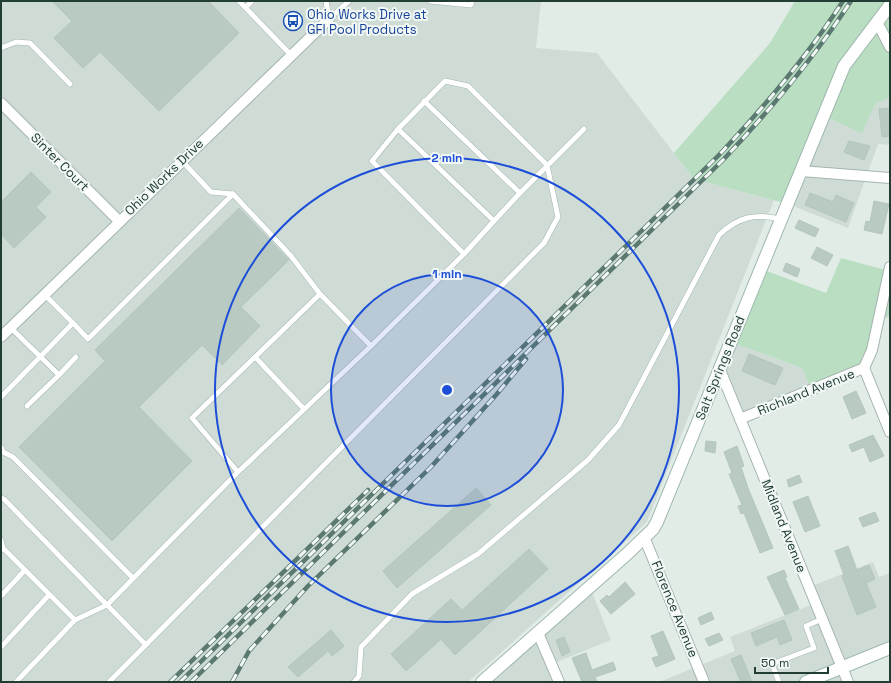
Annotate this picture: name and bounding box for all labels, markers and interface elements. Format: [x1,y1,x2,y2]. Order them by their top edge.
place label: Ohio Works Drive at GFI Pool Products [307,6,427,38]
bus stop icon: Ohio Works Drive at GFI Pool Products [282,10,304,32]
street label: Sinter Court [27,129,93,195]
street label: Ohio Works Drive [121,135,207,219]
text: 2 min [431,150,463,166]
text: 1 min [432,266,462,282]
street label: Salt Springs Road [691,313,749,423]
street label: Richland Avenue [755,365,857,419]
centre of rings [440,383,454,397]
street label: Midland Avenue [758,477,810,575]
street label: Florence Avenue [648,558,702,660]
scale bar [755,649,828,675]
text: 50 m [761,655,789,671]

